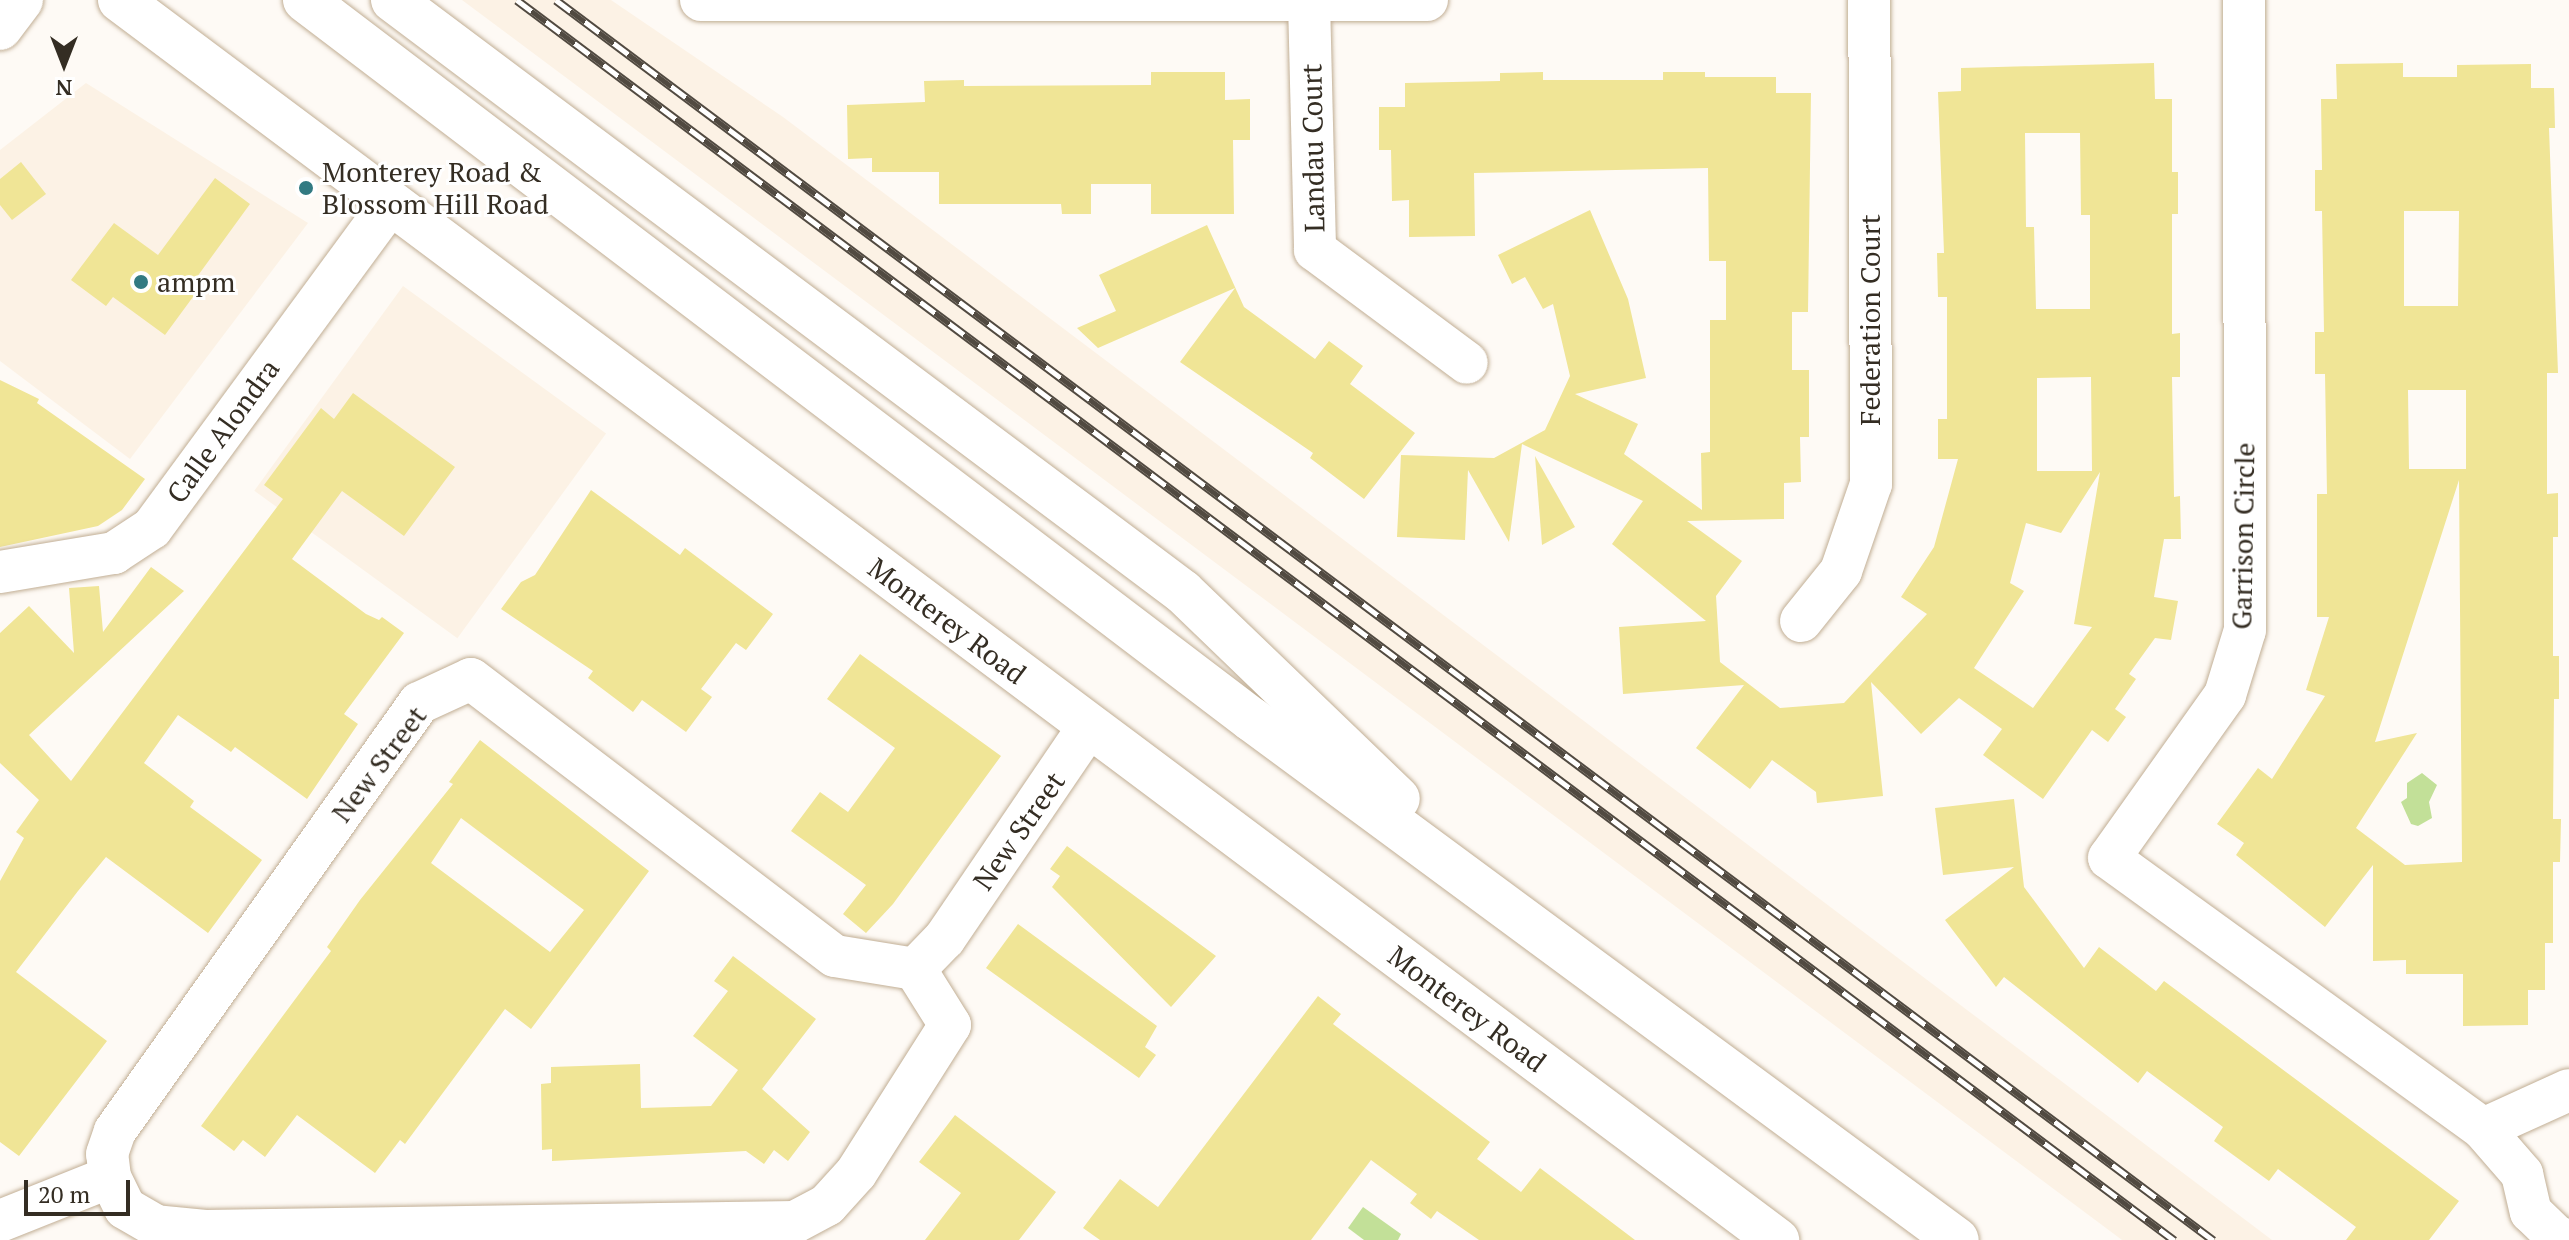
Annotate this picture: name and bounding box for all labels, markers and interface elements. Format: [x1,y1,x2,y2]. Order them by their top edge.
north arrow [24,24,104,104]
street label: Landau Court [1295,63,1331,233]
text: N [56,74,72,103]
place label: Monterey Road & Blossom Hill Road [322,155,549,221]
marker: Monterey Road & Blossom Hill Road [297,179,315,197]
street label: Federation Court [1853,214,1887,426]
place label: ampm [157,265,235,299]
marker: ampm [132,273,150,291]
street label: Calle Alondra [159,352,287,510]
street label: Garrison Circle [2225,442,2261,630]
street label: Monterey Road [862,551,1032,691]
street label: New Street [325,699,433,829]
street label: New Street [966,765,1072,897]
street label: Monterey Road [1382,939,1552,1079]
scale bar [28,1164,134,1214]
text: 20 m [38,1178,90,1210]

